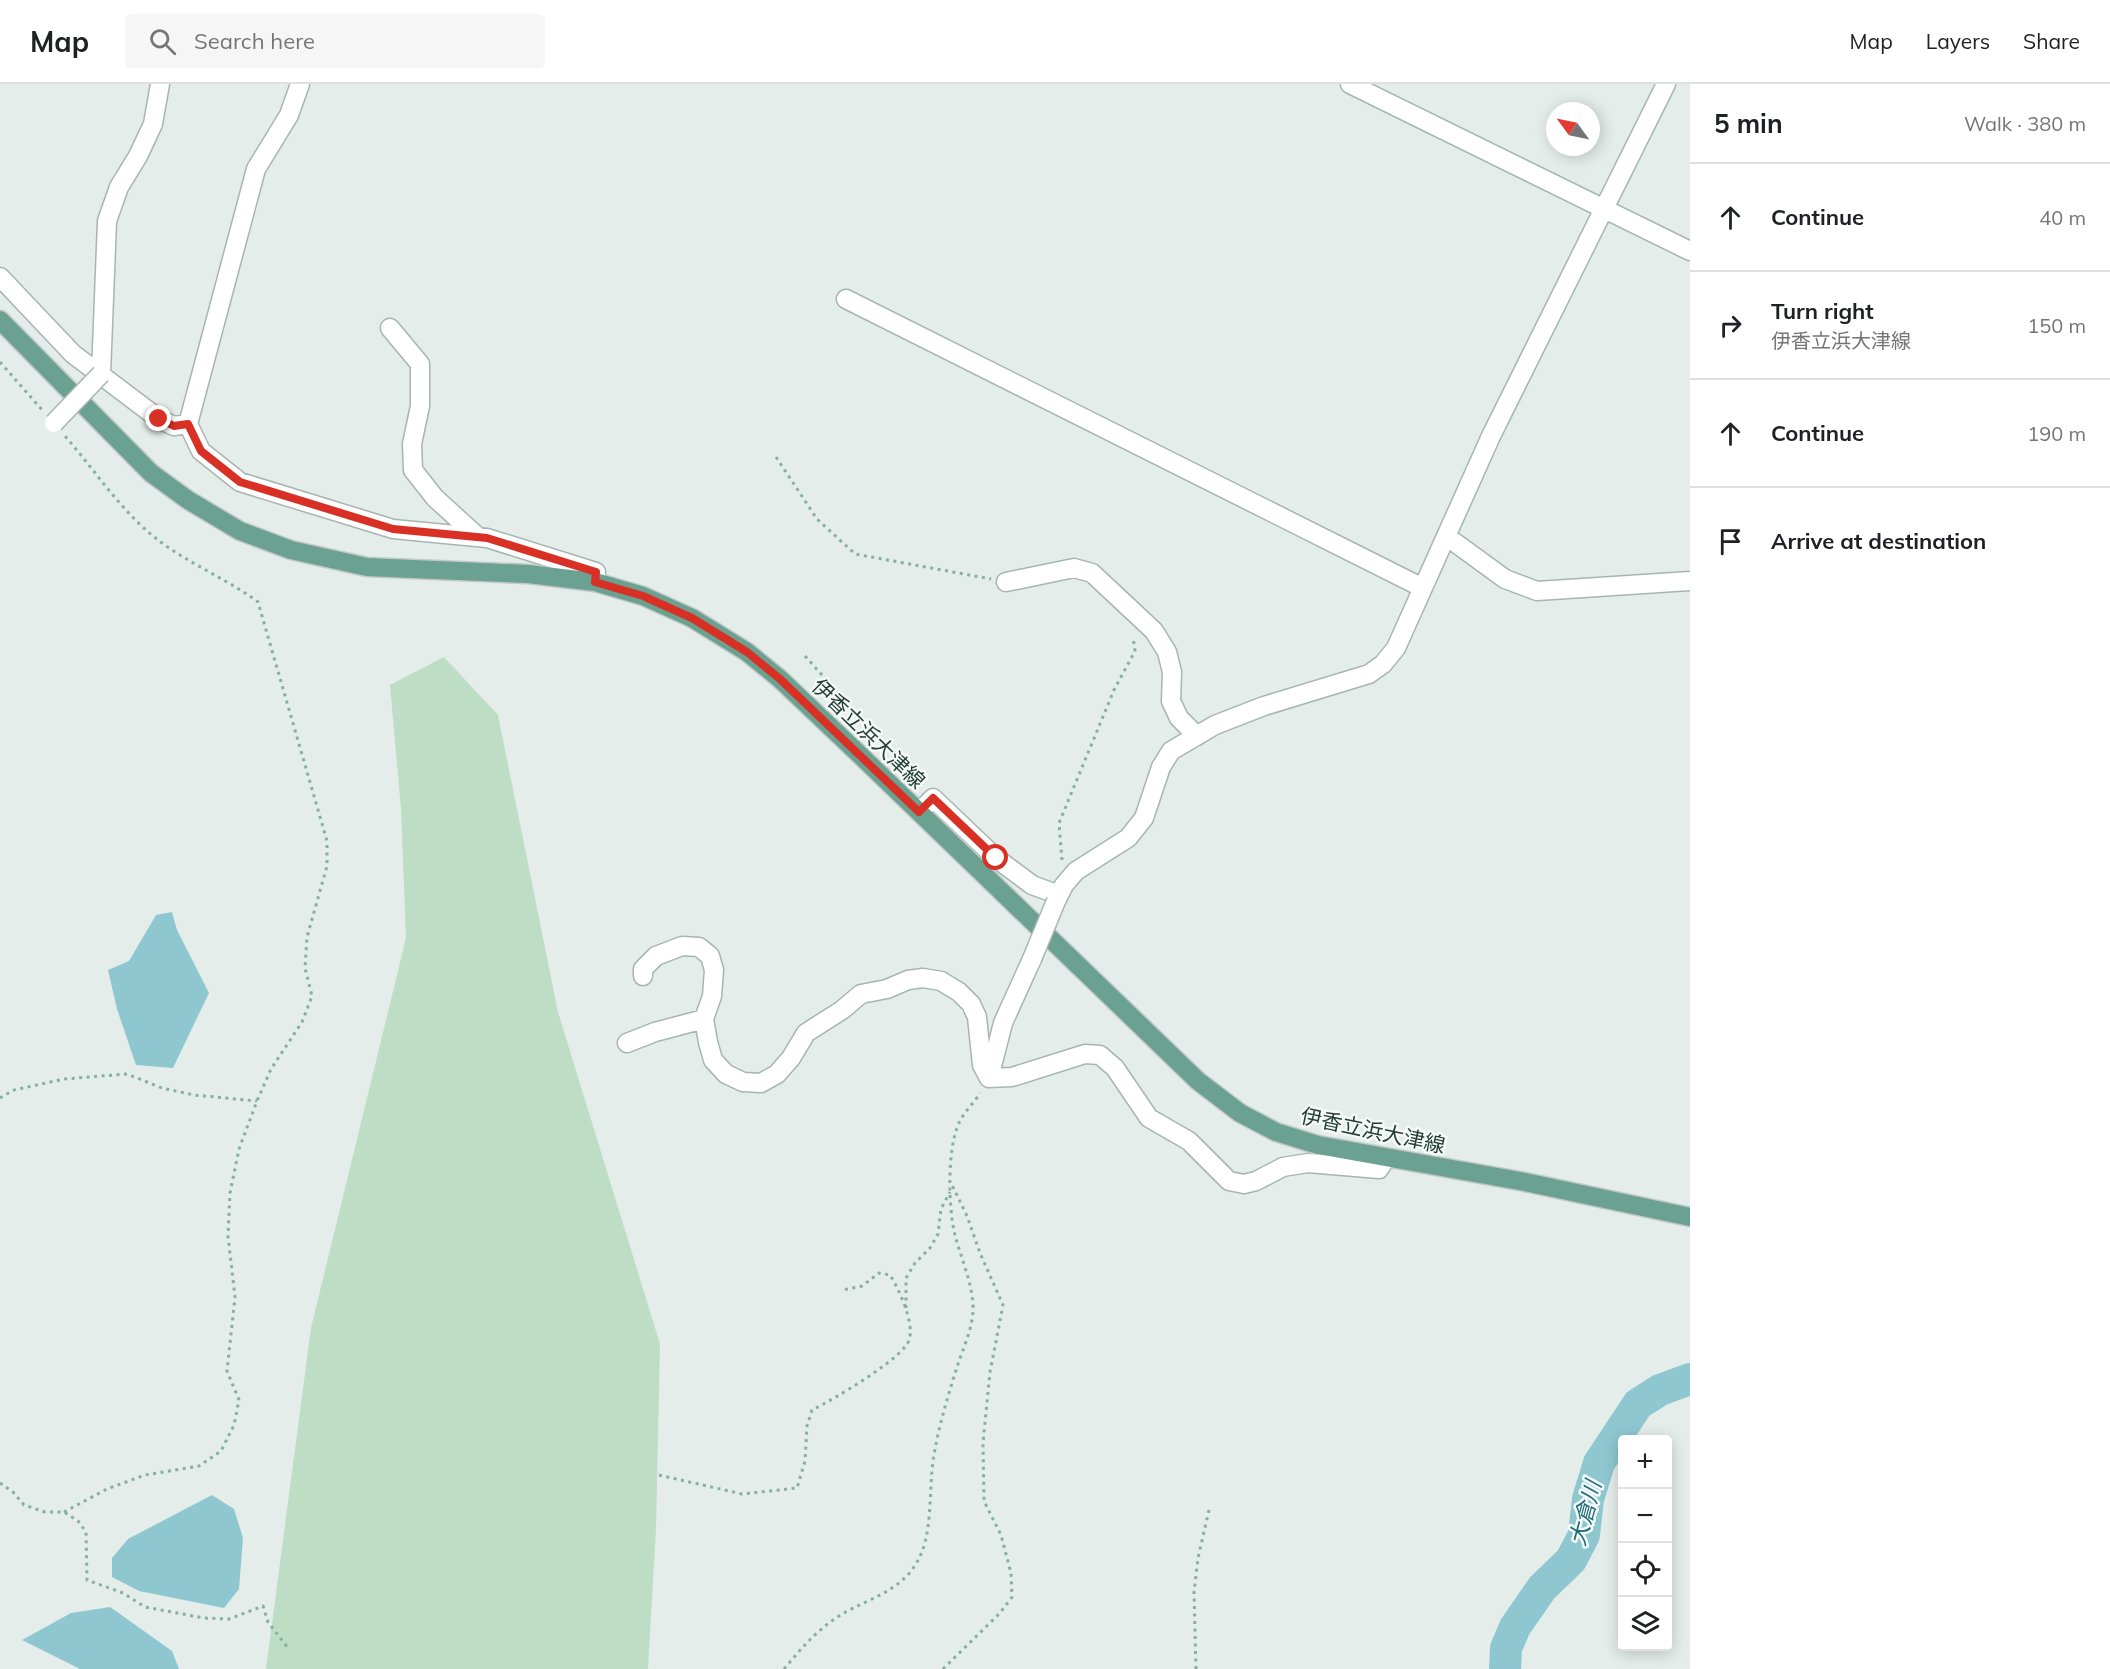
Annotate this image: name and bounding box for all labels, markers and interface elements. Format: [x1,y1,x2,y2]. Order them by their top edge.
search box [125,14,545,68]
text: Map [30,24,89,59]
icon: search [146,25,179,58]
text: Search here [194,27,315,55]
text: Map [1850,28,1893,54]
text: Layers [1926,28,1990,54]
text: Share [2023,28,2080,54]
north arrow [1546,102,1600,156]
text: 5 min [1714,107,1783,140]
text: Walk · 380 m [1964,111,2086,136]
icon: ahead [1714,201,1747,234]
text: Continue [1771,203,1864,231]
text: 40 m [2039,205,2086,230]
text: Turn right [1771,297,1874,325]
icon: right [1714,309,1747,342]
text: 150 m [2027,313,2086,338]
text: 伊香立浜大津線 [1771,328,1911,353]
route end [145,405,171,431]
icon: ahead [1714,417,1747,450]
text: Continue [1771,419,1864,447]
text: 190 m [2027,421,2086,446]
icon: arrive [1714,525,1747,558]
text: Arrive at destination [1771,527,1986,555]
street label: 伊香立浜大津線 [807,673,931,793]
route start [982,844,1008,870]
street label: 伊香立浜大津線 [1298,1102,1448,1158]
map controls [1618,1435,1672,1651]
button: + [1618,1435,1672,1489]
water label: 大倉川 [1563,1476,1608,1549]
button: − [1618,1489,1672,1543]
button: locate [1618,1543,1672,1597]
button: layers [1618,1597,1672,1651]

